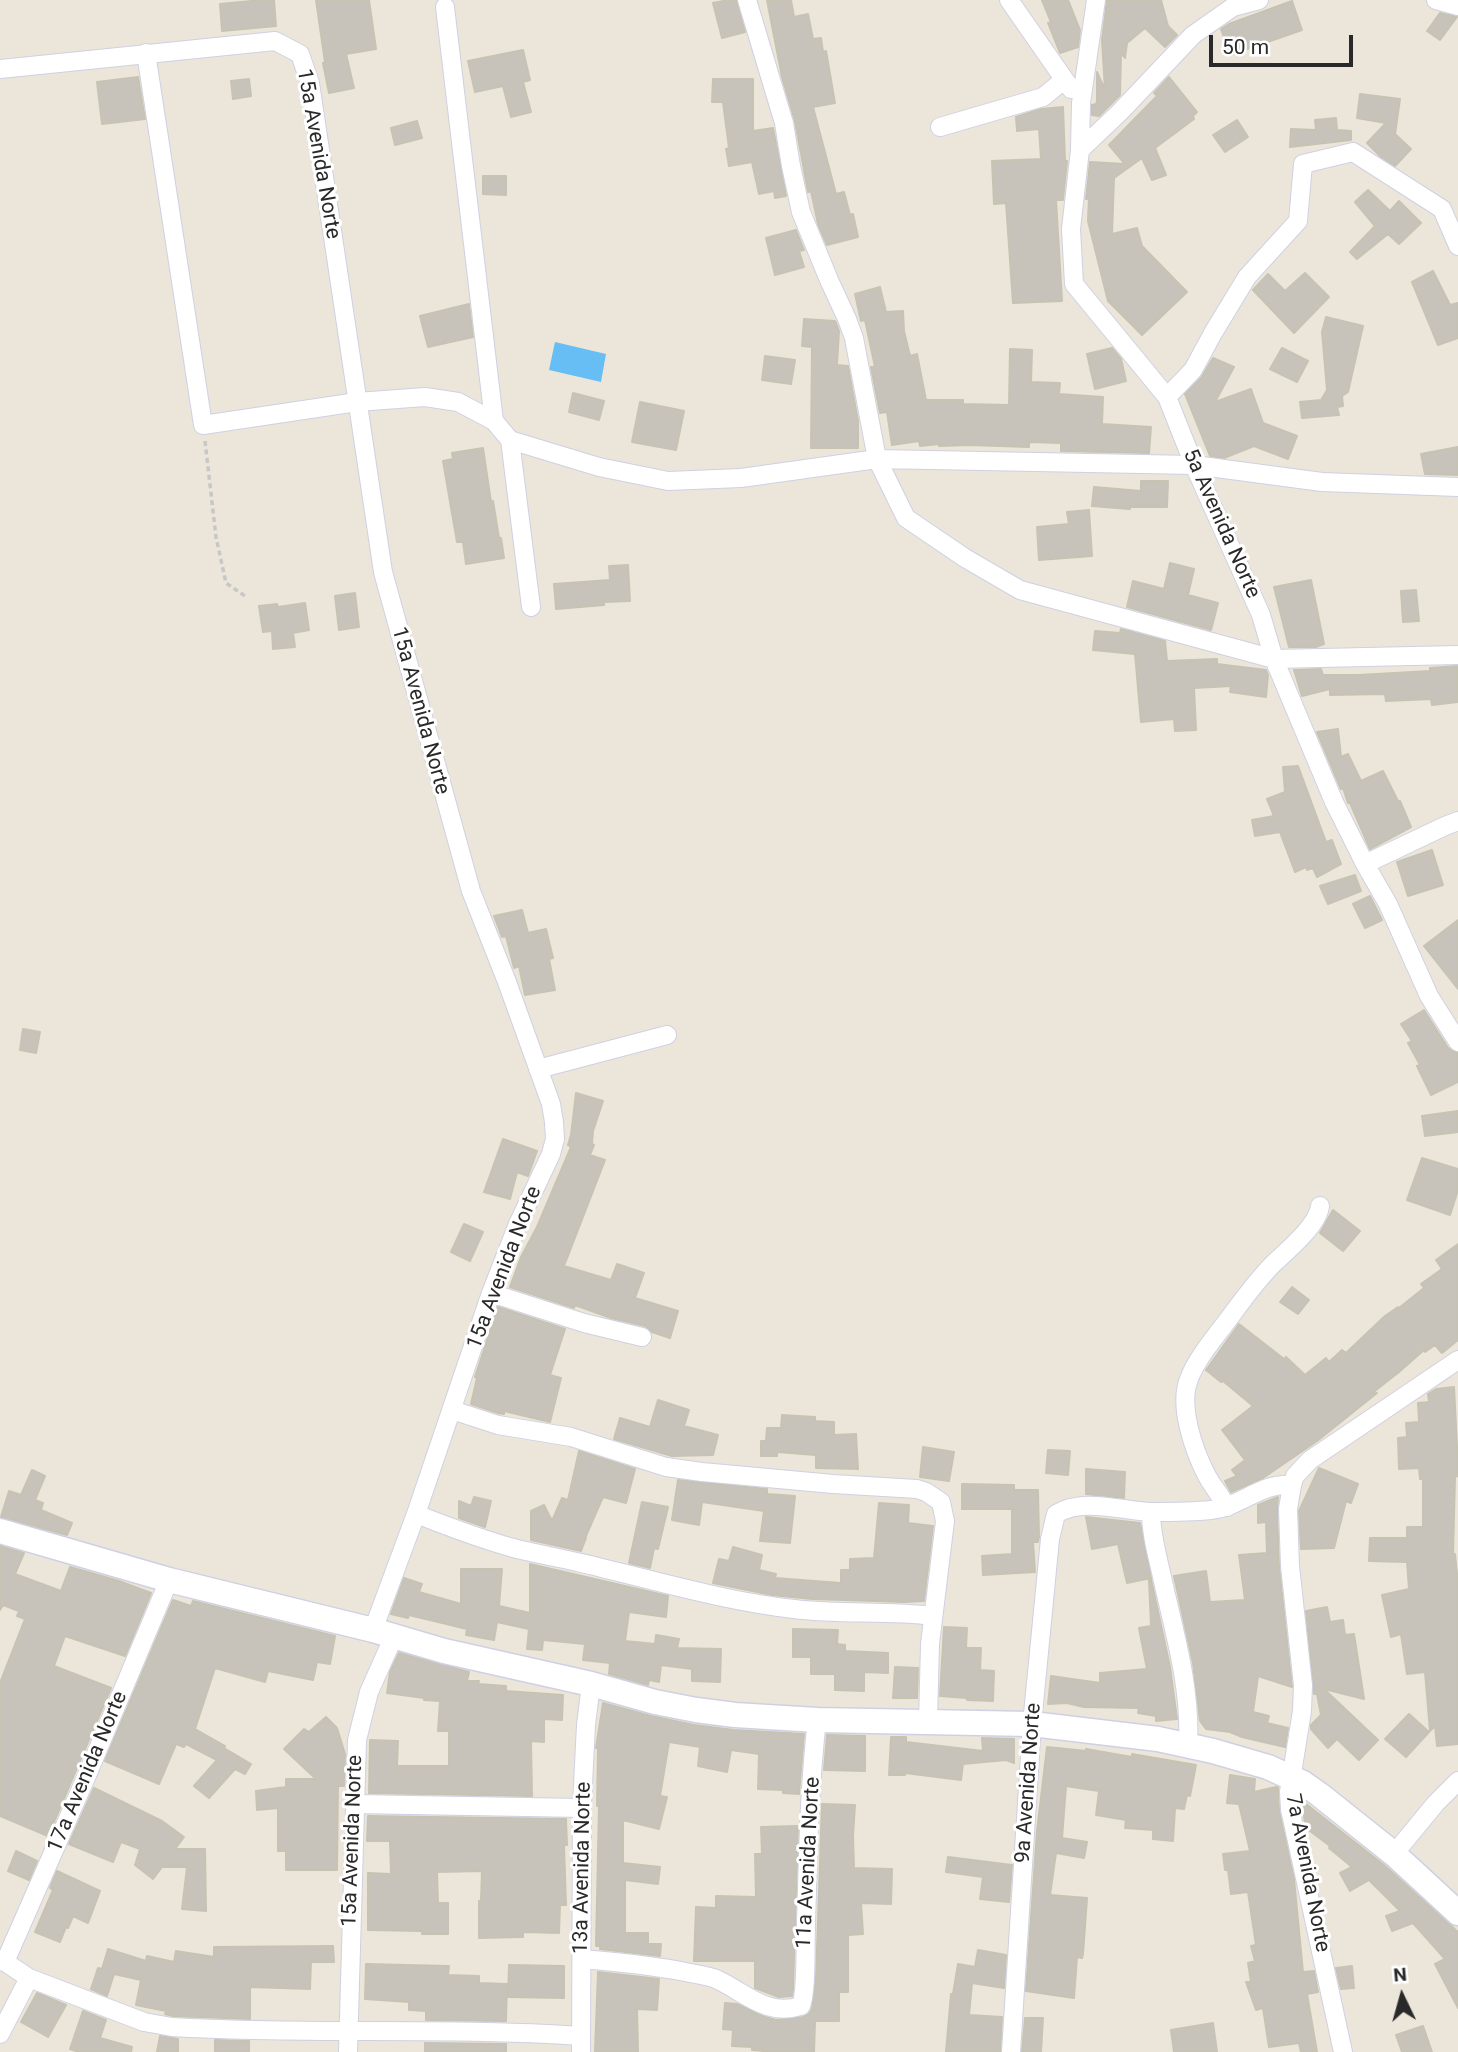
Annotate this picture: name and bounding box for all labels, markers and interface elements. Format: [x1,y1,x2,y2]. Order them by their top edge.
scale bar [1213,21,1356,65]
text: 50 m [1222,35,1269,59]
street label: 15a Avenida Norte [291,67,345,241]
street label: 5a Avenida Norte [1177,446,1265,602]
street label: 15a Avenida Norte [386,624,454,798]
street label: 15a Avenida Norte [462,1183,548,1353]
street label: 17a Avenida Norte [43,1688,133,1856]
street label: 9a Avenida Norte [1011,1702,1047,1864]
street label: 15a Avenida Norte [337,1754,369,1928]
street label: 11a Avenida Norte [792,1776,826,1950]
street label: 13a Avenida Norte [569,1782,597,1954]
street label: 7a Avenida Norte [1279,1792,1335,1954]
north arrow [1367,1961,1437,2031]
text: N [1392,1963,1408,1987]

